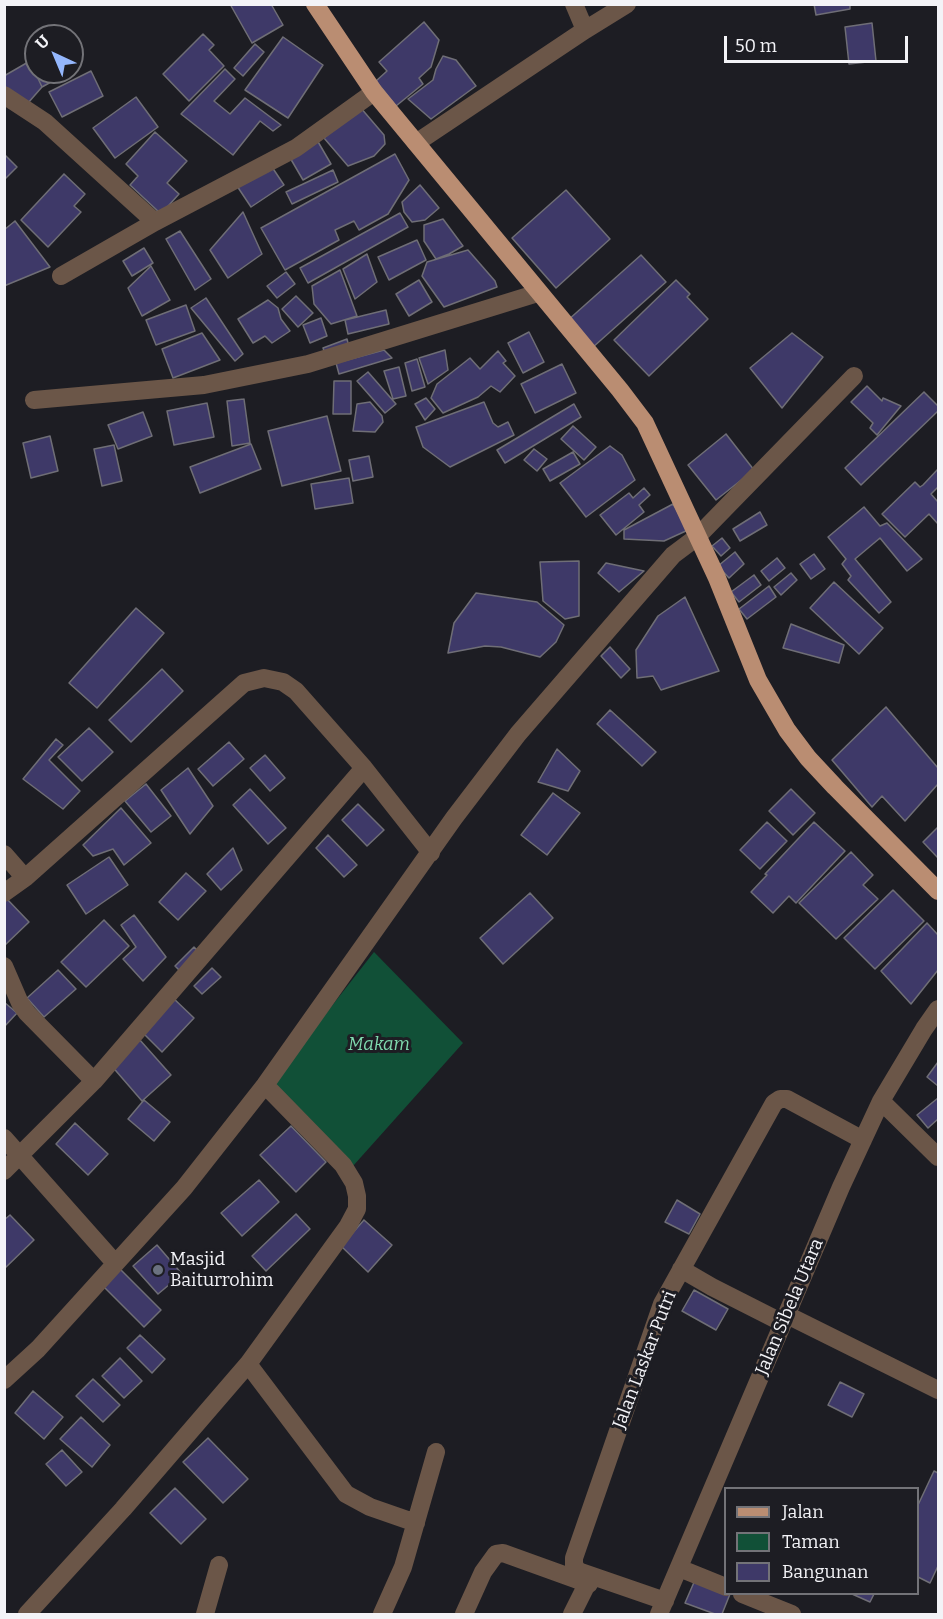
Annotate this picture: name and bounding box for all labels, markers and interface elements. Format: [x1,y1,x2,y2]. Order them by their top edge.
north arrow [24,24,84,84]
scale bar [727,24,912,62]
text: U [32,31,53,53]
text: 50 m [735,35,777,57]
park label: Makam [348,1034,410,1056]
street label: Jalan Sibela Utara [752,1236,828,1378]
place label: Masjid Baiturrohim [170,1249,273,1292]
marker: Masjid Baiturrohim [151,1263,165,1277]
street label: Jalan Laskar Putri [609,1288,681,1432]
legend [724,1487,919,1595]
text: Jalan [782,1501,824,1523]
text: Taman [782,1531,840,1553]
text: Bangunan [782,1561,868,1583]

